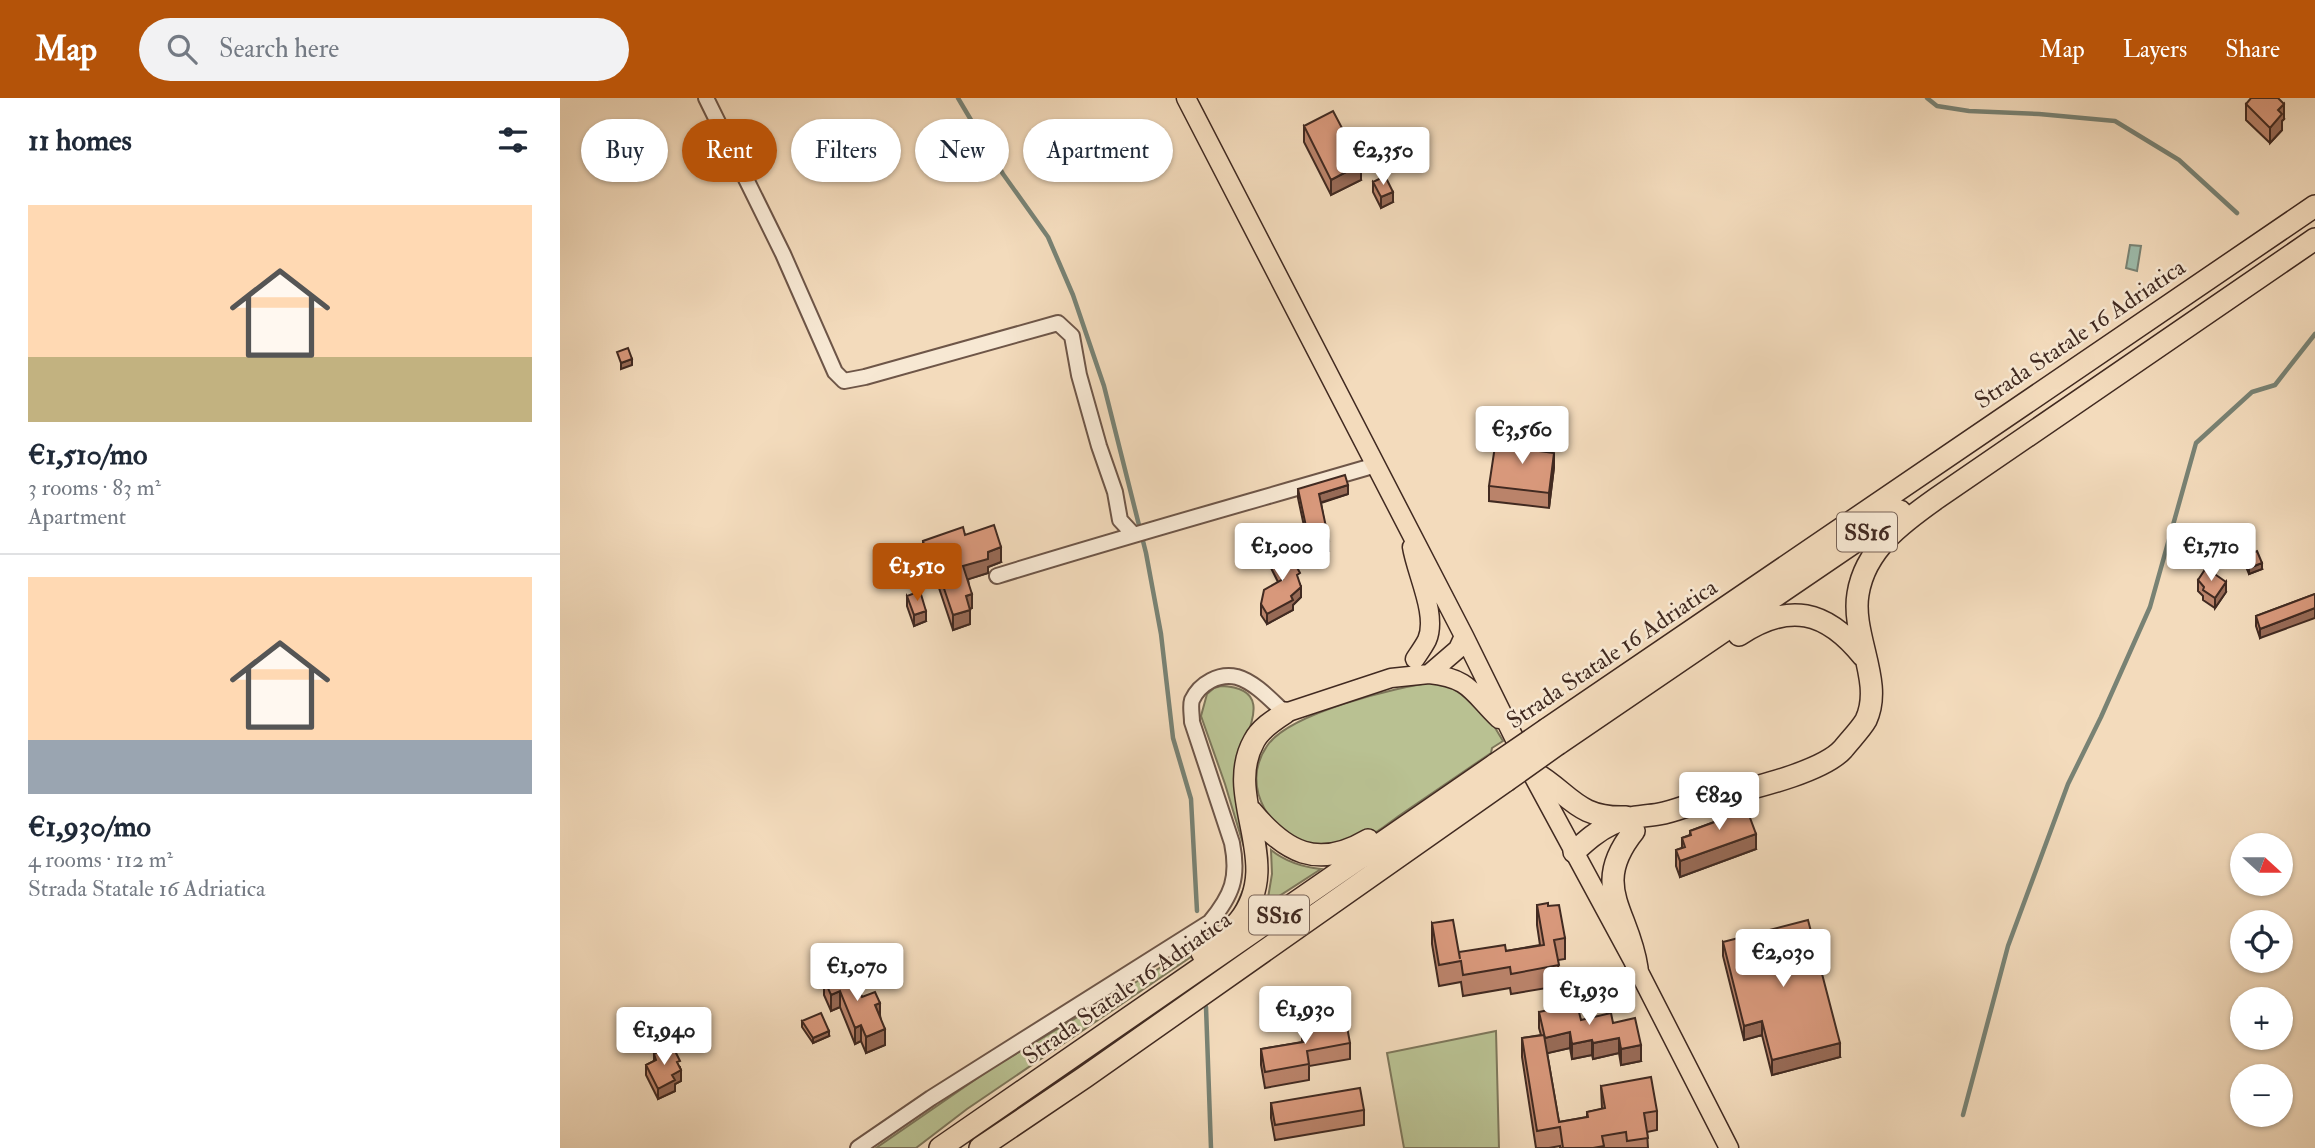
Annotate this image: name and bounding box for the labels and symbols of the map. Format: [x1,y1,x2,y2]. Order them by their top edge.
pin: €2,350 [1326,127,1440,187]
street label: Strada Statale 16 Adriatica [1969,251,2192,416]
pin: €3,560 [1465,406,1579,466]
road number: SS16 [1837,512,1897,552]
pin: €1,000 [1225,524,1339,583]
pin: €1,710 [2154,524,2268,583]
pin: €1,510 [860,544,974,603]
street label: Strada Statale 16 Adriatica [1501,571,1724,736]
pin: €829 [1678,772,1760,832]
north arrow [2230,833,2292,896]
road number: SS16 [1249,895,1309,934]
street label: Strada Statale 16 Adriatica [1017,904,1238,1072]
pin: €2,030 [1726,930,1840,989]
pin: €1,070 [800,944,914,1003]
pin: €1,930 [1532,968,1646,1027]
pin: €1,930 [1248,986,1362,1046]
pin: €1,940 [607,1007,721,1067]

